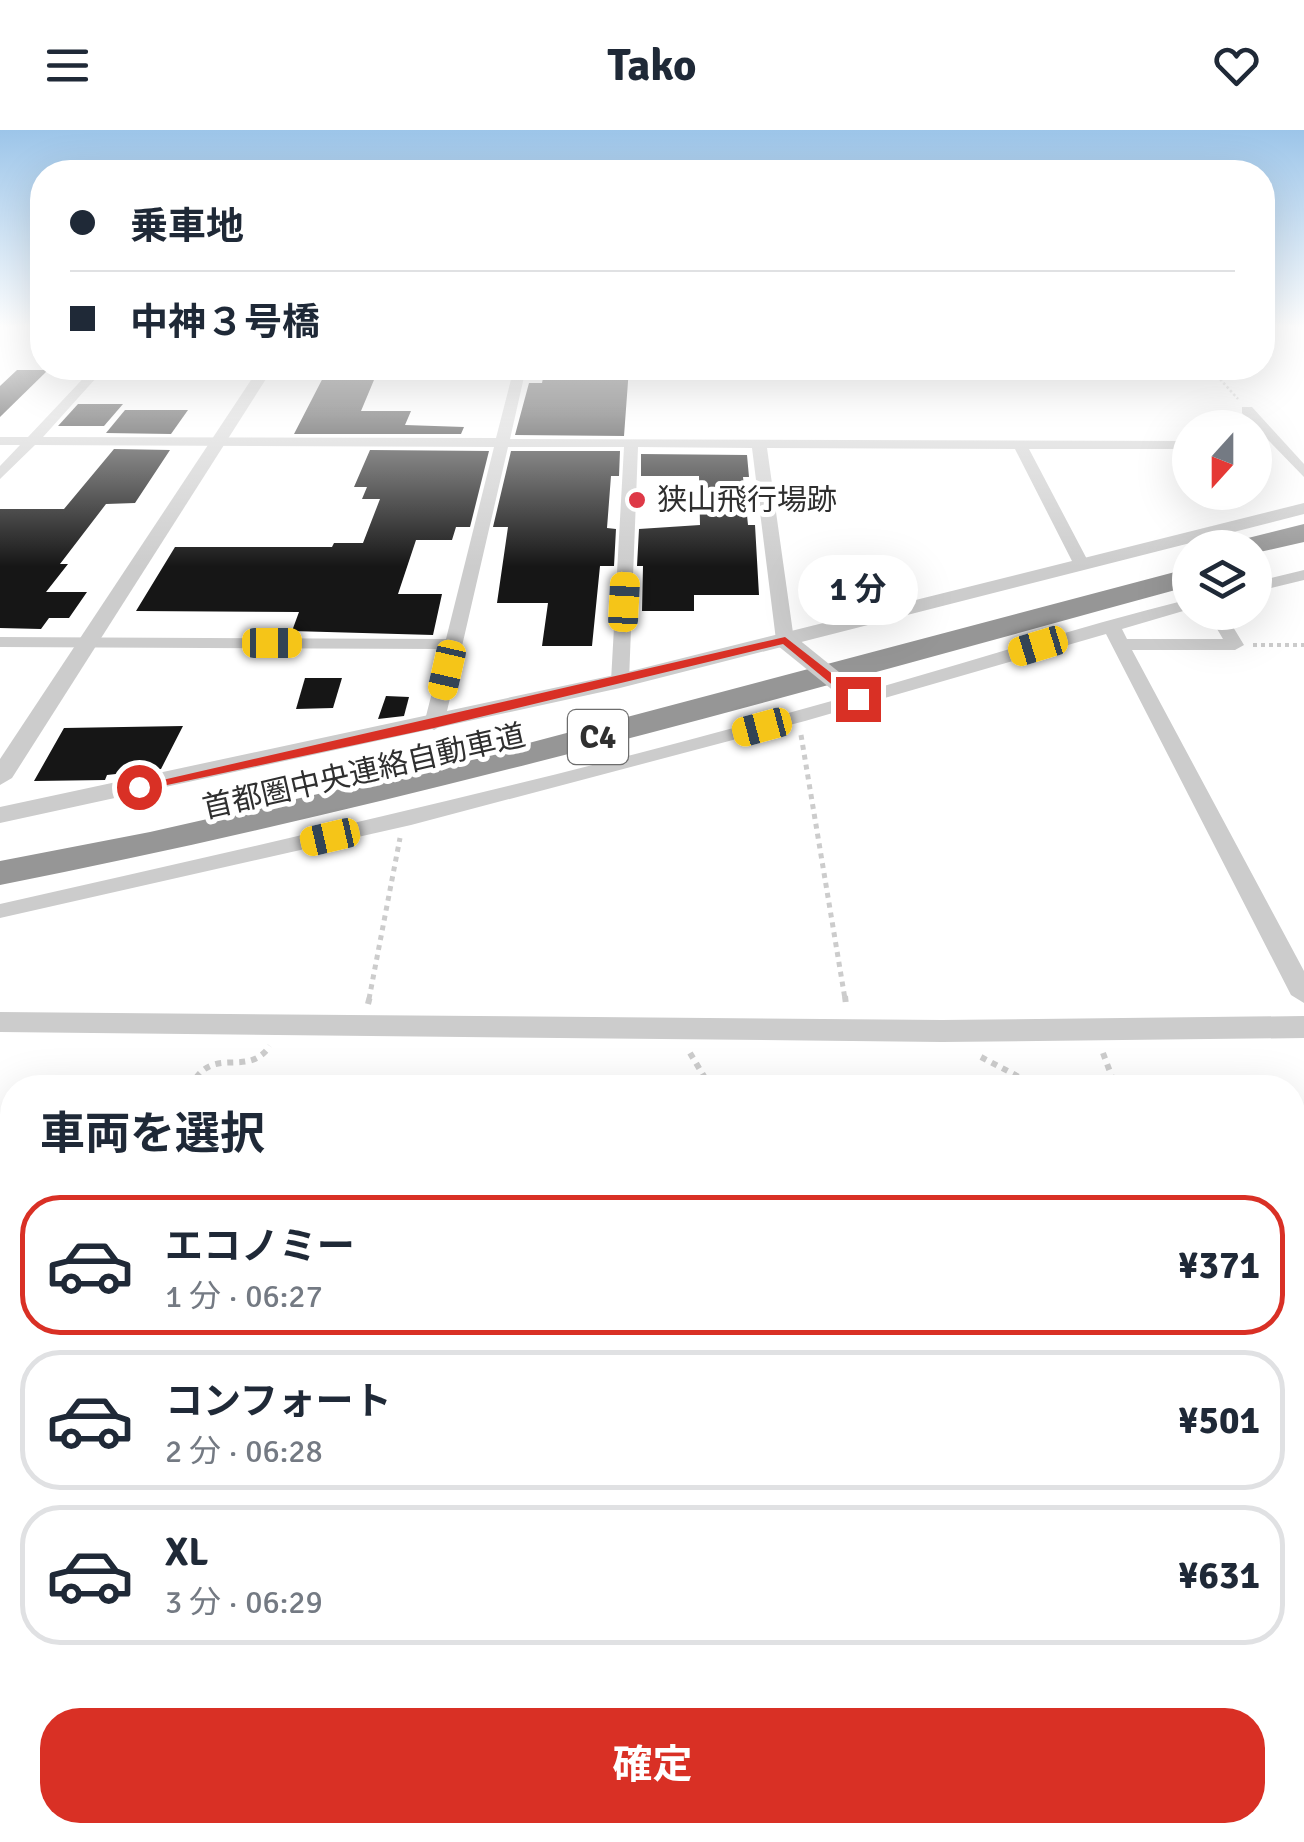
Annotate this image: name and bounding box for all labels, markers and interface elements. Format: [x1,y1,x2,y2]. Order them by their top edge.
icon: menu [40,38,95,93]
text: Tako [607,38,697,93]
icon: heart [1209,38,1264,93]
text: 乗車地 [130,203,244,250]
text: 中神３号橋 [130,299,320,346]
north arrow [1172,410,1272,510]
map controls [1172,410,1272,630]
place label: 狭山飛行場跡 [657,482,837,519]
marker: 狭山飛行場跡 [626,489,648,511]
button: layers [1172,530,1272,630]
callout: 1 分 [798,554,918,624]
text: 1 分 [830,570,886,609]
car [607,571,641,633]
car [1005,623,1071,669]
car [242,628,302,658]
car [426,637,468,703]
route end [836,677,881,722]
car [729,705,795,749]
road number: C4 [568,710,628,764]
street label: 首都圏中央連絡自動車道 [199,717,529,827]
route start [117,765,162,810]
car [297,816,363,858]
text: 車両を選択 [40,1107,265,1162]
icon: car [45,1220,135,1310]
text: エコノミー [165,1223,355,1270]
text: ¥371 [1178,1242,1260,1289]
text: 1 分 · 06:27 [165,1277,323,1316]
icon: car [45,1375,135,1465]
text: コンフォート [165,1378,392,1425]
text: ¥501 [1178,1397,1260,1444]
text: 2 分 · 06:28 [165,1432,323,1471]
text: XL [165,1529,208,1576]
icon: car [45,1530,135,1620]
text: ¥631 [1178,1552,1260,1599]
text: 3 分 · 06:29 [165,1583,323,1622]
button: 確定 [40,1708,1265,1823]

